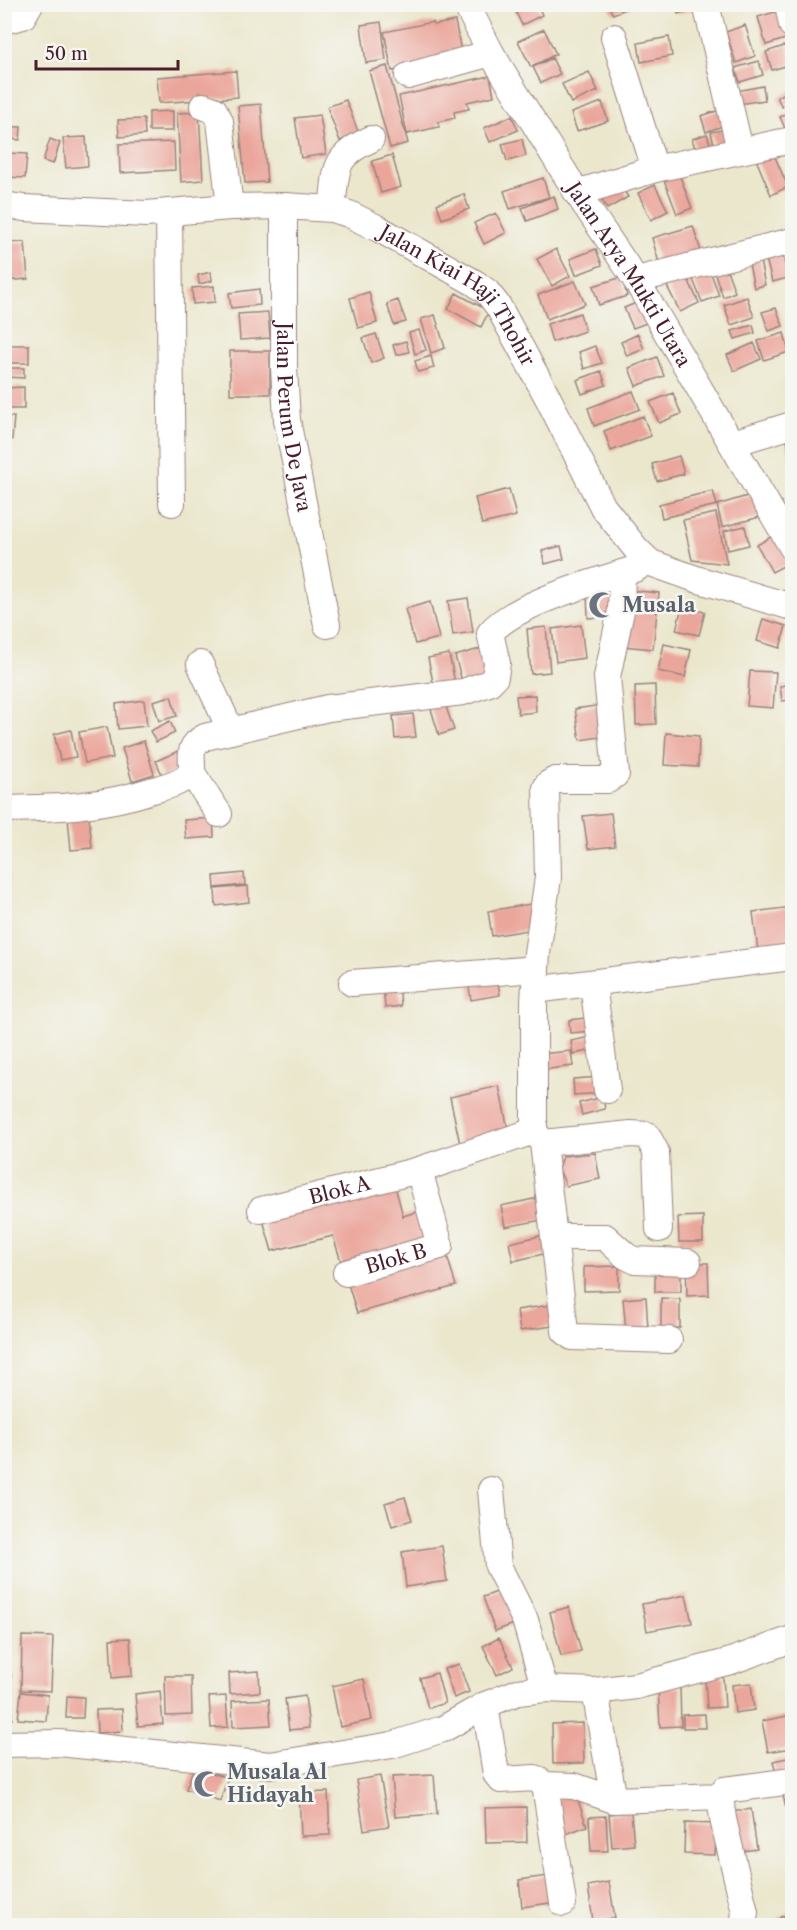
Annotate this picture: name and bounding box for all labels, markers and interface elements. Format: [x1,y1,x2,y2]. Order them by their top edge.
scale bar [36,33,178,71]
text: 50 m [45,43,88,65]
street label: Jalan Arya Mukti Utara [560,175,696,372]
street label: Jalan Kiai Haji Thohir [373,218,540,370]
street label: Jalan Perum De Java [272,320,317,514]
mosque icon: Musala [587,590,617,620]
place label: Musala [622,593,696,617]
street label: Blok A [306,1171,374,1209]
street label: Blok B [363,1238,429,1279]
place label: Musala Al Hidayah [227,1760,327,1807]
mosque icon: Musala Al Hidayah [192,1769,222,1799]

